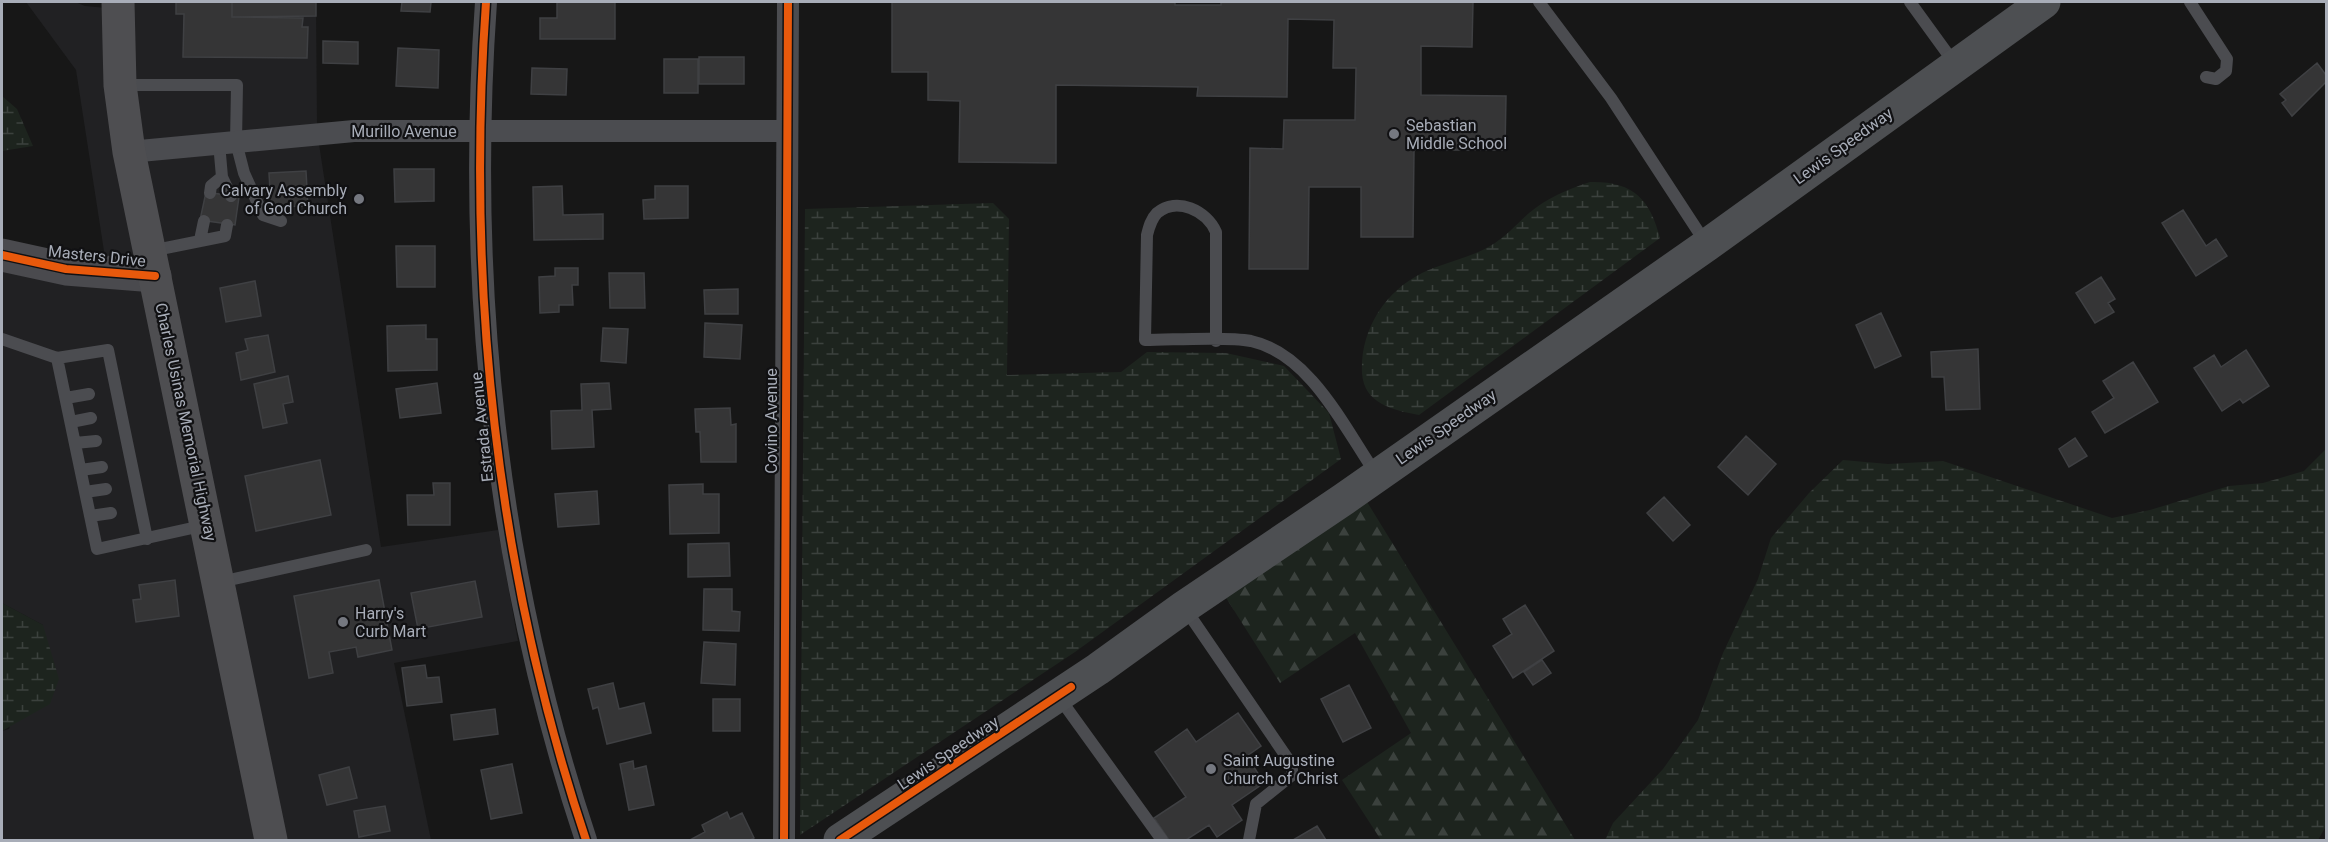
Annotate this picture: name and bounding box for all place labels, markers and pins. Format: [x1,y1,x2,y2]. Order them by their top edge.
place label: Sebastian Middle School [1406,116,1507,153]
marker: Sebastian Middle School [1387,127,1401,141]
place label: Calvary Assembly of God Church [221,181,347,218]
marker: Calvary Assembly of God Church [352,192,366,206]
place label: Harry's Curb Mart [355,604,426,641]
marker: Harry's Curb Mart [336,615,350,629]
place label: Saint Augustine Church of Christ [1223,751,1338,788]
marker: Saint Augustine Church of Christ [1204,762,1218,776]

